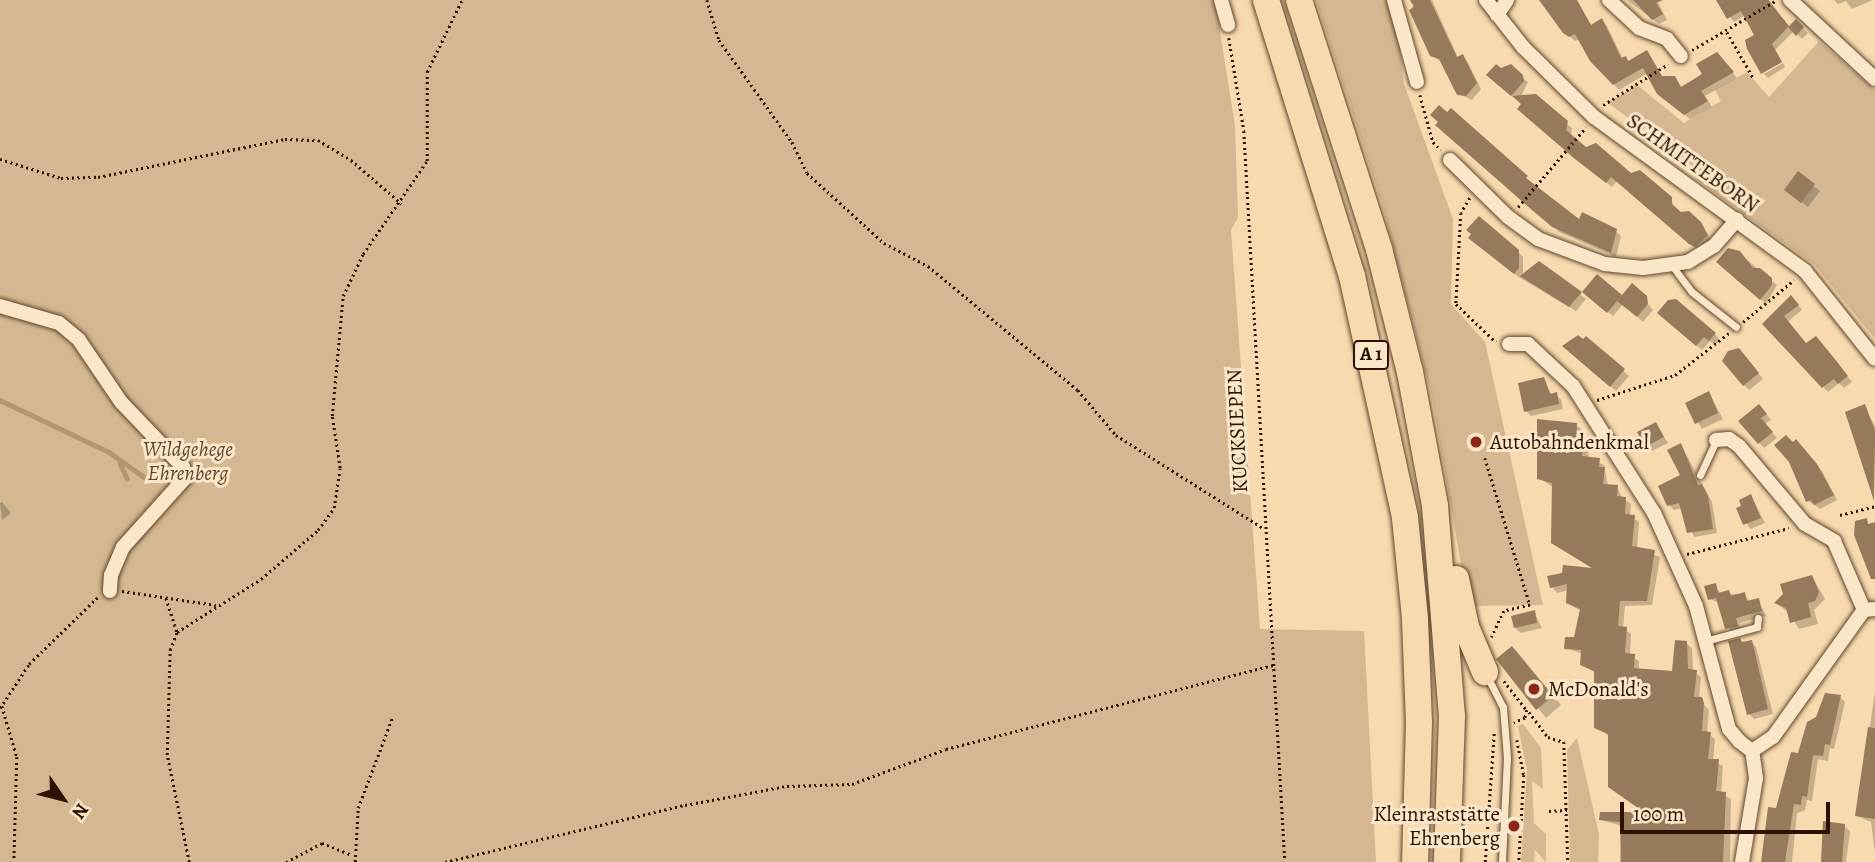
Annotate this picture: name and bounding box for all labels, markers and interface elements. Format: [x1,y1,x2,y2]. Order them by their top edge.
street label: SCHMITTEBORN [1622,108,1764,218]
road number: A 1 [1352,340,1390,370]
street label: KUCKSIEPEN [1221,368,1253,494]
place label: Autobahndenkmal [1490,429,1649,455]
marker: Autobahndenkmal [1468,434,1484,450]
park label: Wildgehege Ehrenberg [143,436,233,486]
place label: McDonald's [1548,676,1649,702]
marker: McDonald's [1526,681,1542,697]
north arrow [28,764,98,834]
scale bar [1623,788,1833,832]
text: N [66,798,95,824]
text: 100 m [1633,800,1684,828]
place label: Kleinraststätte Ehrenberg [1373,801,1500,851]
marker: Kleinraststätte Ehrenberg [1506,818,1522,834]

